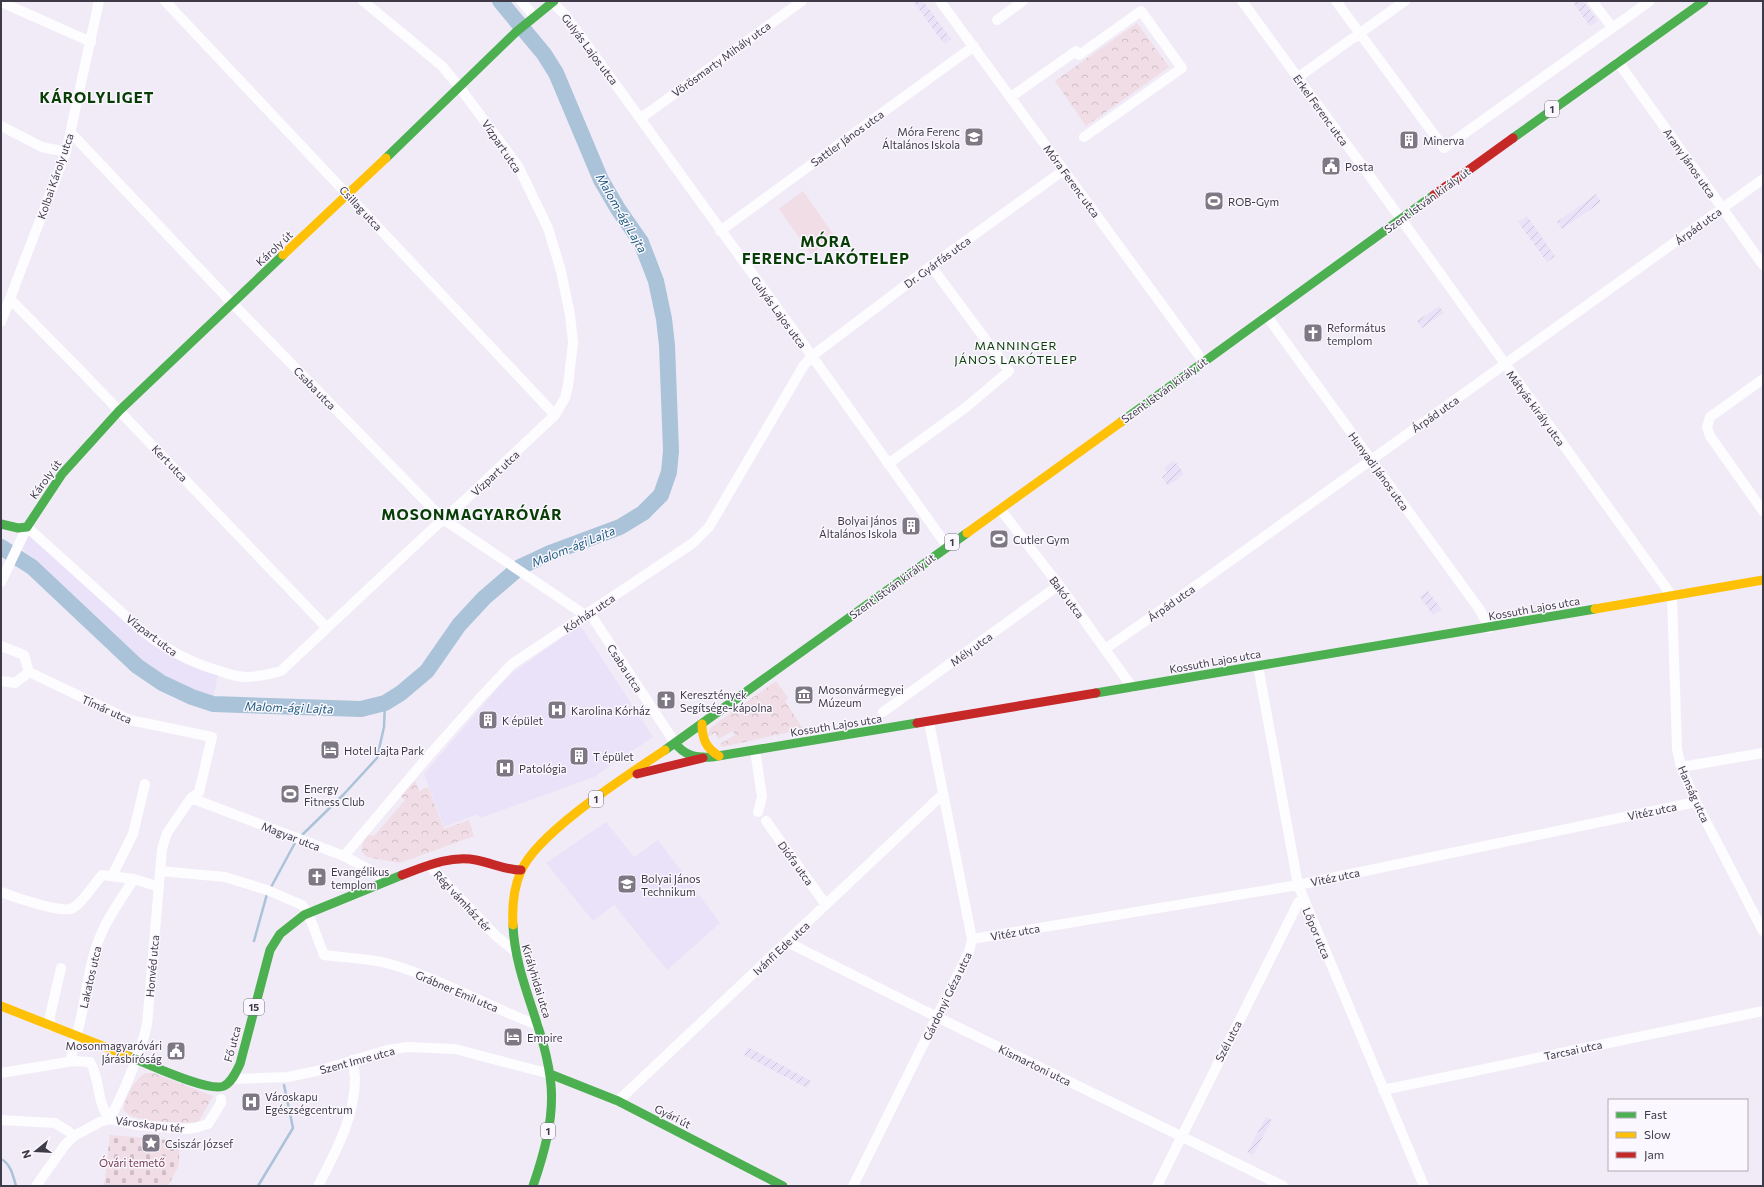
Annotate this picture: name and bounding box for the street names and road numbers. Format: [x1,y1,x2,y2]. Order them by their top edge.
street label: Gulyás Lajos utca [559,11,621,87]
street label: Vörösmarty Mihály utca [669,19,773,99]
street label: Erkel Ferenc utca [1291,72,1351,148]
road number: 1 [1545,101,1559,117]
street label: Sattler János utca [808,107,887,170]
street label: Vízpart utca [480,117,524,175]
street label: Arany János utca [1660,126,1719,201]
street label: Kolbai Károly utca [34,131,76,221]
street label: Móra Ferenc utca [1041,142,1103,220]
street label: Szent István király út [1382,164,1473,235]
street label: Csillag utca [337,183,385,233]
street label: Árpád utca [1672,204,1724,247]
street label: Károly út [253,228,295,268]
street label: Dr. Gyárfás utca [901,234,973,290]
street label: Gulyás Lajos utca [749,274,809,350]
street label: Szent István király út [1119,354,1210,425]
street label: Csaba utca [291,364,339,412]
street label: Mátyás király utca [1504,368,1568,448]
street label: Árpád utca [1408,392,1461,435]
street label: Hunyadi János utca [1345,429,1412,513]
street label: Kert utca [149,442,191,484]
street label: Vízpart utca [468,448,522,498]
street label: Károly út [26,457,64,501]
road number: 1 [945,534,959,550]
street label: Szent István király út [847,550,938,621]
street label: Bakó utca [1047,574,1087,620]
street label: Árpád utca [1144,581,1197,624]
street label: Kórház utca [561,591,617,635]
street label: Kossuth Lajos utca [1487,594,1581,622]
street label: Vízpart utca [124,612,180,658]
street label: Mély utca [947,629,995,669]
street label: Csaba utca [605,642,645,694]
street label: Kossuth Lajos utca [1168,647,1262,675]
street label: Tímár utca [80,692,134,726]
street label: Kossuth Lajos utca [789,711,883,739]
street label: Hanság utca [1676,764,1712,824]
road number: 1 [589,791,603,807]
street label: Vitéz utca [1626,799,1678,823]
street label: Magyar utca [260,819,322,853]
street label: Diófa utca [776,838,816,888]
street label: Vitéz utca [1309,865,1361,889]
street label: Régi vámház tér [431,868,495,935]
street label: Lőpor utca [1300,906,1334,960]
street label: Ivánfi Ede utca [750,919,812,977]
street label: Vitéz utca [989,921,1041,943]
street label: Honvéd utca [143,934,161,998]
street label: Királyhidai utca [520,942,554,1020]
street label: Lakatos utca [77,945,103,1009]
street label: Gárdonyi Géza utca [920,950,974,1042]
street label: Grábner Emil utca [414,968,500,1014]
road number: 15 [244,999,264,1015]
street label: Szél utca [1212,1018,1244,1064]
street label: Fő utca [221,1025,243,1063]
street label: Tarcsai utca [1543,1038,1603,1062]
street label: Kismartoni utca [997,1042,1073,1088]
street label: Szent Imre utca [318,1044,396,1076]
street label: Gyári út [653,1101,694,1131]
street label: Városkapu tér [115,1113,186,1135]
road number: 1 [541,1123,555,1139]

